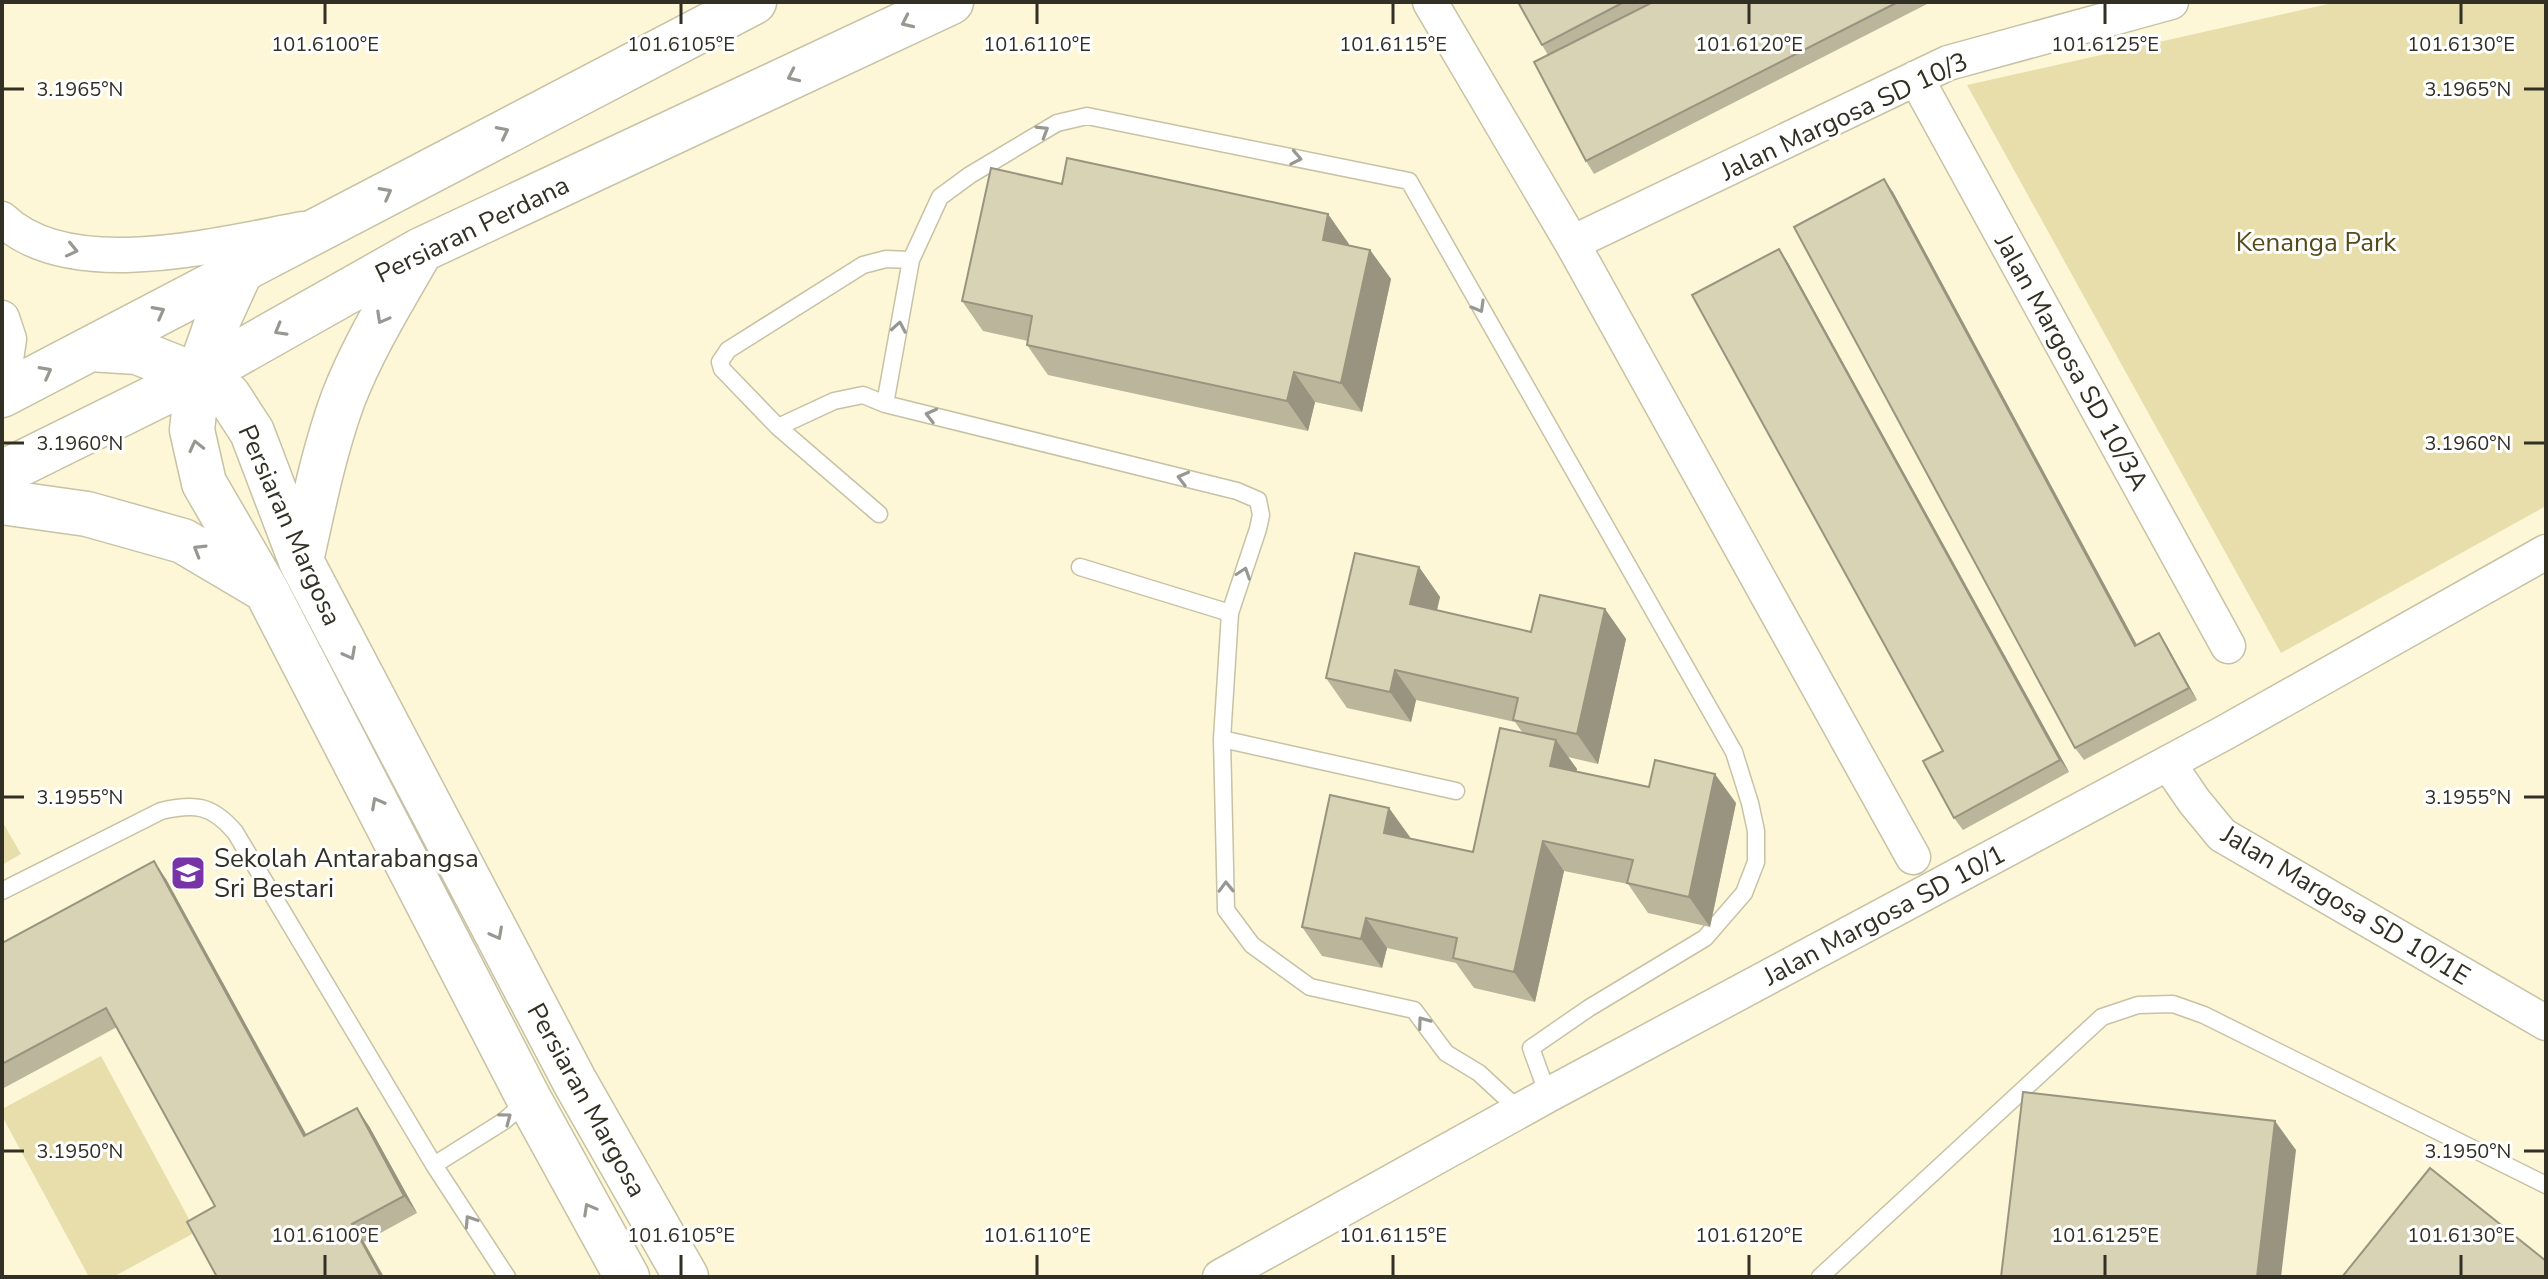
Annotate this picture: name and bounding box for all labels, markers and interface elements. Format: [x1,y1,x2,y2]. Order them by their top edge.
one-way arrow [901,12,915,28]
text: 101.6100°E [271,31,379,58]
text: 101.6105°E [627,31,735,58]
text: 101.6110°E [983,31,1091,58]
text: 101.6115°E [1339,31,1447,58]
text: 101.6120°E [1695,31,1803,58]
text: 101.6125°E [2051,31,2159,58]
text: 101.6130°E [2407,31,2515,58]
street label: Jalan Margosa SD 10/3 [1714,44,1974,190]
one-way arrow [786,66,801,82]
text: 3.1965°N [37,76,123,103]
text: 3.1965°N [2425,76,2511,103]
one-way arrow [1034,126,1049,141]
one-way arrow [494,127,509,142]
one-way arrow [1288,149,1302,166]
street label: Persiaran Perdana [369,167,575,292]
one-way arrow [377,188,392,203]
park label: Kenanga Park [2236,225,2397,260]
street label: Jalan Margosa SD 10/3A [1986,227,2157,497]
one-way arrow [64,241,78,258]
one-way arrow [1469,298,1485,313]
one-way arrow [151,307,165,322]
one-way arrow [376,310,392,324]
one-way arrow [274,320,288,336]
one-way arrow [889,321,906,334]
one-way arrow [38,367,52,382]
one-way arrow [924,408,938,425]
street label: Persiaran Margosa [229,419,350,631]
text: 3.1960°N [37,430,123,457]
text: 3.1960°N [2425,430,2511,457]
one-way arrow [188,440,205,453]
one-way arrow [1177,470,1190,487]
one-way arrow [193,544,208,560]
one-way arrow [1234,567,1250,581]
one-way arrow [341,646,356,661]
text: 3.1955°N [37,784,123,811]
text: 3.1955°N [2425,784,2511,811]
one-way arrow [372,797,387,811]
street label: Jalan Margosa SD 10/1E [2214,817,2477,994]
street label: Jalan Margosa SD 10/1 [1756,837,2011,995]
place label: Sekolah Antarabangsa Sri Bestari [214,841,479,906]
school or university icon: Sekolah Antarabangsa Sri Bestari [169,854,207,892]
one-way arrow [1217,880,1234,893]
one-way arrow [488,926,503,941]
street label: Persiaran Margosa [519,997,654,1204]
one-way arrow [1418,1016,1433,1030]
one-way arrow [497,1113,512,1127]
text: 3.1950°N [37,1138,123,1165]
text: 3.1950°N [2425,1138,2511,1165]
one-way arrow [584,1202,599,1217]
one-way arrow [465,1215,480,1230]
text: 101.6100°E [271,1222,379,1249]
text: 101.6105°E [627,1222,735,1249]
text: 101.6110°E [983,1222,1091,1249]
text: 101.6115°E [1339,1222,1447,1249]
text: 101.6120°E [1695,1222,1803,1249]
text: 101.6125°E [2051,1222,2159,1249]
text: 101.6130°E [2407,1222,2515,1249]

